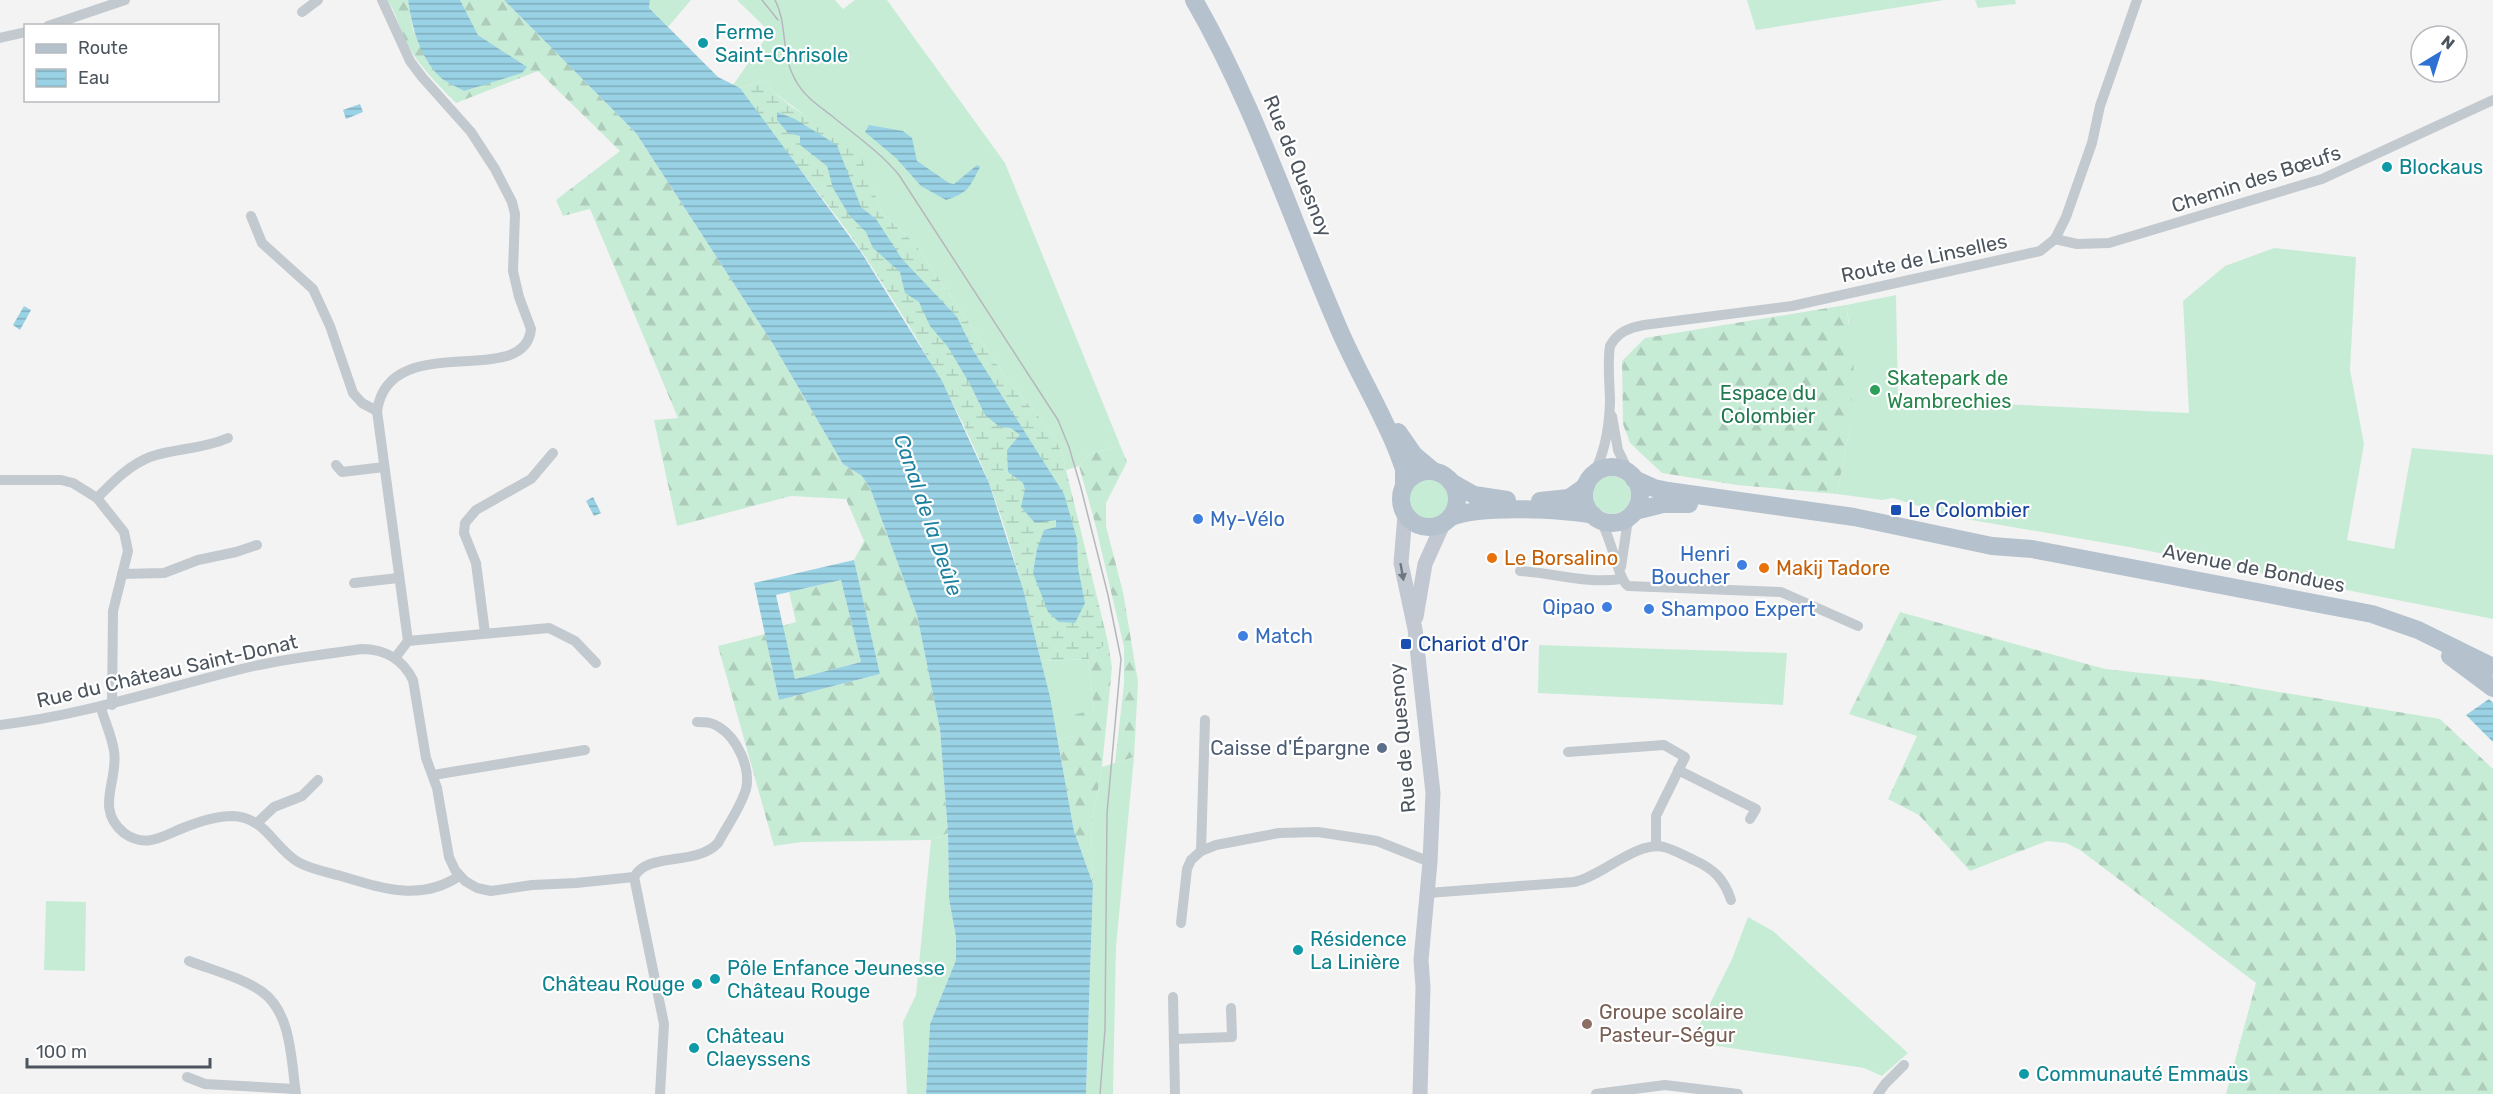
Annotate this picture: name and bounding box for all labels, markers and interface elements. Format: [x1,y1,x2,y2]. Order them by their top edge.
place label: Ferme Saint-Chrisole [715,20,848,67]
legend [24,24,219,102]
north arrow [2409,24,2469,84]
text: N [2438,32,2458,54]
marker: Ferme Saint-Chrisole [696,36,710,50]
text: Route [78,37,128,59]
text: Eau [78,67,110,89]
street label: Rue de Quesnoy [1259,92,1337,240]
street label: Chemin des Bœufs [2168,140,2344,218]
place label: Blockaus [2399,155,2483,179]
marker: Blockaus [2380,160,2394,174]
street label: Route de Linselles [1839,229,2009,287]
place label: Skatepark de Wambrechies [1887,366,2011,413]
park label: Espace du Colombier [1720,381,1816,428]
marker: Skatepark de Wambrechies [1868,383,1882,397]
water label: Canal de la Deûle [889,431,968,599]
place label: Le Colombier [1908,498,2030,522]
marker: Le Colombier [1889,503,1903,517]
place label: My-Vélo [1210,507,1285,531]
marker: My-Vélo [1191,512,1205,526]
street label: Avenue de Bondues [2161,539,2347,597]
place label: Henri Boucher [1651,542,1730,589]
place label: Le Borsalino [1504,546,1618,570]
marker: Le Borsalino [1485,551,1499,565]
place label: Makij Tadore [1776,556,1890,580]
marker: Henri Boucher [1735,558,1749,572]
marker: Makij Tadore [1757,561,1771,575]
one-way arrow [1398,563,1407,582]
place label: Qipao [1542,595,1595,619]
place label: Shampoo Expert [1661,597,1816,621]
marker: Qipao [1600,600,1614,614]
marker: Shampoo Expert [1642,602,1656,616]
place label: Match [1255,624,1313,648]
street label: Rue du Château Saint-Donat [34,629,300,713]
marker: Match [1236,629,1250,643]
place label: Chariot d'Or [1418,632,1529,656]
marker: Chariot d'Or [1399,637,1413,651]
street label: Rue de Quesnoy [1383,662,1421,814]
place label: Caisse d'Épargne [1210,736,1370,760]
marker: Caisse d'Épargne [1375,741,1389,755]
place label: Résidence La Linière [1310,927,1407,974]
marker: Résidence La Linière [1291,943,1305,957]
place label: Pôle Enfance Jeunesse Château Rouge [727,956,945,1003]
place label: Château Rouge [542,972,685,996]
marker: Pôle Enfance Jeunesse Château Rouge [708,972,722,986]
marker: Château Rouge [690,977,704,991]
place label: Groupe scolaire Pasteur-Ségur [1599,1000,1744,1047]
marker: Groupe scolaire Pasteur-Ségur [1580,1017,1594,1031]
place label: Château Claeyssens [706,1024,811,1071]
scale bar [27,1031,210,1069]
text: 100 m [36,1041,87,1063]
marker: Château Claeyssens [687,1041,701,1055]
place label: Communauté Emmaüs [2036,1062,2248,1086]
marker: Communauté Emmaüs [2017,1067,2031,1081]

